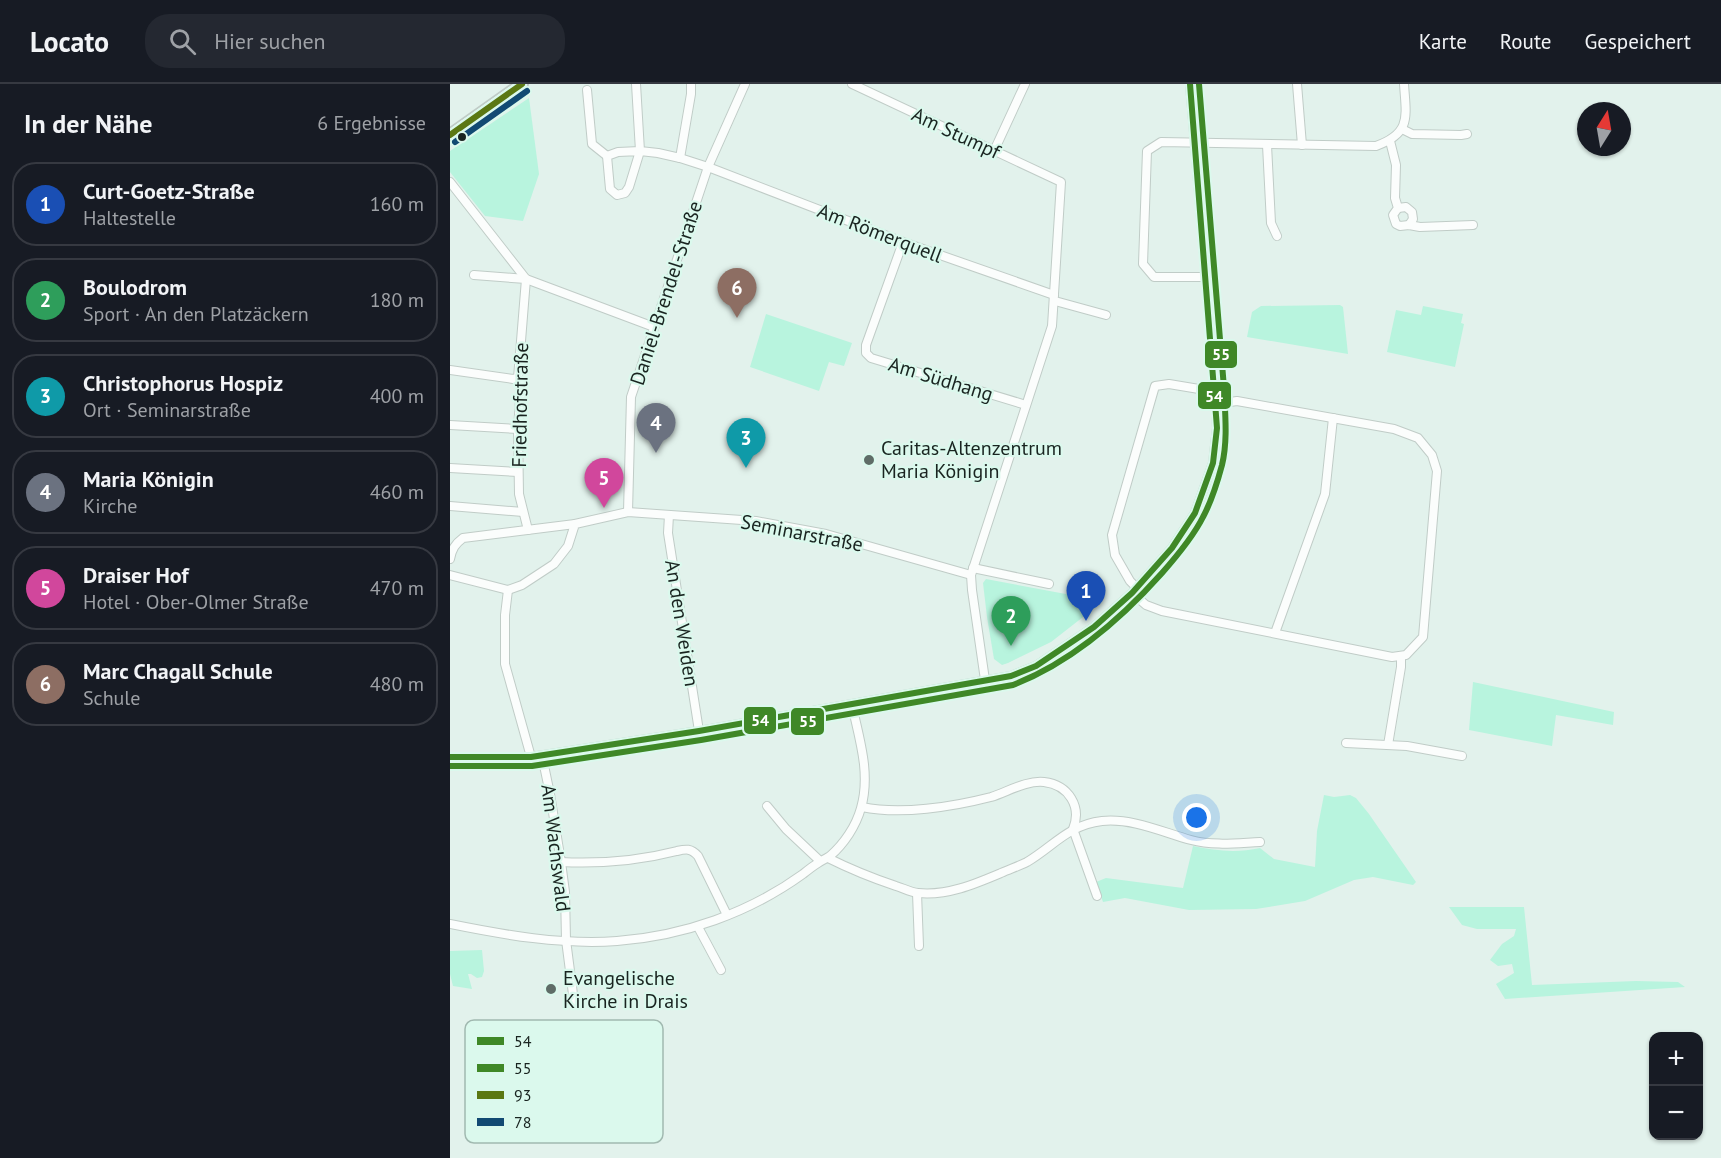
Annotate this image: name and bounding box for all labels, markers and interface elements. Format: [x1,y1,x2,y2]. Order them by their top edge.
search box [145,14,565,68]
text: Locato [30,23,109,60]
icon: search [166,25,199,58]
text: Hier suchen [214,27,326,55]
text: Karte [1419,28,1467,55]
text: Route [1500,28,1551,55]
text: Gespeichert [1584,28,1691,55]
street label: Am Stumpf [908,101,1006,165]
north arrow [1577,102,1631,156]
text: In der Nähe [24,107,152,140]
text: 6 Ergebnisse [317,110,426,136]
unlabelled marker [456,131,468,143]
text: Curt-Goetz-Straße [83,177,255,205]
text: 1 [40,191,51,217]
text: 160 m [370,191,424,217]
street label: Am Römerquell [814,197,946,269]
street label: Daniel-Brendel-Straße [624,198,708,388]
text: Haltestelle [83,205,176,231]
pin: 6 [718,268,756,318]
text: Boulodrom [83,273,187,301]
text: 2 [40,287,51,313]
text: 180 m [370,287,424,313]
text: Sport · An den Platzäckern [83,301,309,327]
line badge: 55 [1204,340,1238,369]
street label: Friedhofstraße [506,342,534,468]
text: 55 [1212,344,1230,364]
street label: Am Südhang [886,351,996,407]
text: Christophorus Hospiz [83,369,283,397]
line badge: 54 [1197,381,1232,410]
text: 3 [40,383,51,409]
text: 400 m [370,383,424,409]
text: 54 [1205,386,1223,406]
text: Ort · Seminarstraße [83,397,251,423]
pin: 4 [636,404,676,453]
pin: 3 [726,418,766,468]
place label: Caritas-Altenzentrum Maria Königin [881,435,1062,484]
marker: Caritas-Altenzentrum Maria Königin [862,453,876,467]
pin: 5 [584,458,624,508]
text: Maria Königin [83,465,214,493]
text: 4 [40,479,51,505]
text: 460 m [370,479,424,505]
text: Kirche [83,493,137,519]
street label: Seminarstraße [739,508,865,558]
street label: An den Weiden [659,558,705,688]
text: Draiser Hof [83,561,188,589]
pin: 1 [1066,572,1106,621]
text: 5 [40,575,51,601]
text: 470 m [370,575,424,601]
text: Hotel · Ober-Olmer Straße [83,589,309,615]
pin: 2 [992,596,1030,646]
text: Marc Chagall Schule [83,657,273,685]
text: 6 [40,671,51,697]
text: 480 m [370,671,424,697]
text: Schule [83,685,140,711]
line badge: 54 [743,706,777,735]
line badge: 55 [790,707,825,736]
text: 54 [751,710,769,730]
text: 55 [799,711,817,731]
street label: Am Wachswald [535,783,577,913]
your location [1182,803,1211,832]
place label: Evangelische Kirche in Drais [563,965,688,1014]
marker: Evangelische Kirche in Drais [544,982,558,996]
legend [465,1020,663,1143]
text: 54 [514,1031,532,1051]
map controls [1649,1032,1703,1140]
button: + [1649,1032,1703,1086]
text: 55 [514,1058,531,1078]
text: 93 [514,1085,531,1105]
button: − [1649,1086,1703,1140]
text: 78 [514,1112,531,1132]

